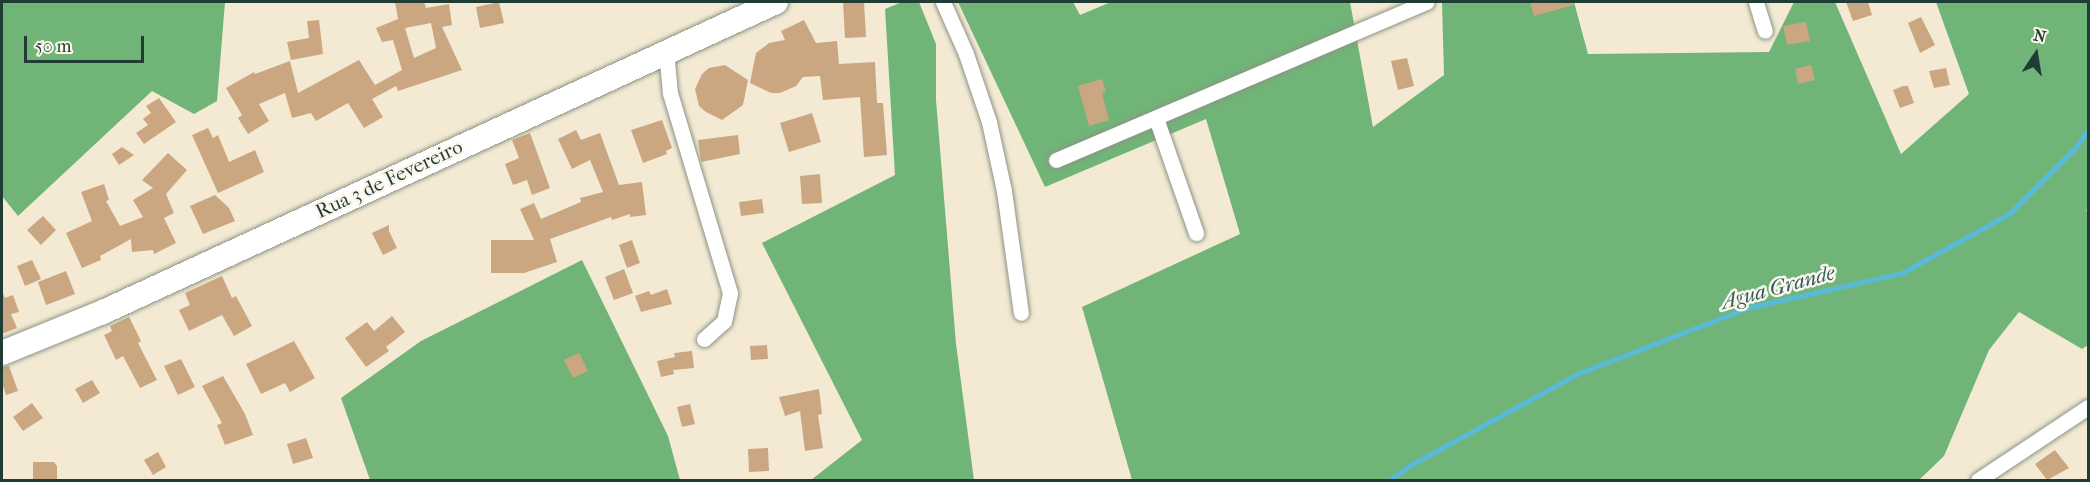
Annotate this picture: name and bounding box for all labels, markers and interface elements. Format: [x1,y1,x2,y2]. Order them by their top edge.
scale bar [27,24,147,62]
north arrow [2006,24,2066,84]
text: N [2032,25,2048,46]
text: 50 m [35,36,71,57]
street label: Rua 3 de Fevereiro [312,134,466,224]
water label: Agua Grande [1719,260,1837,314]

